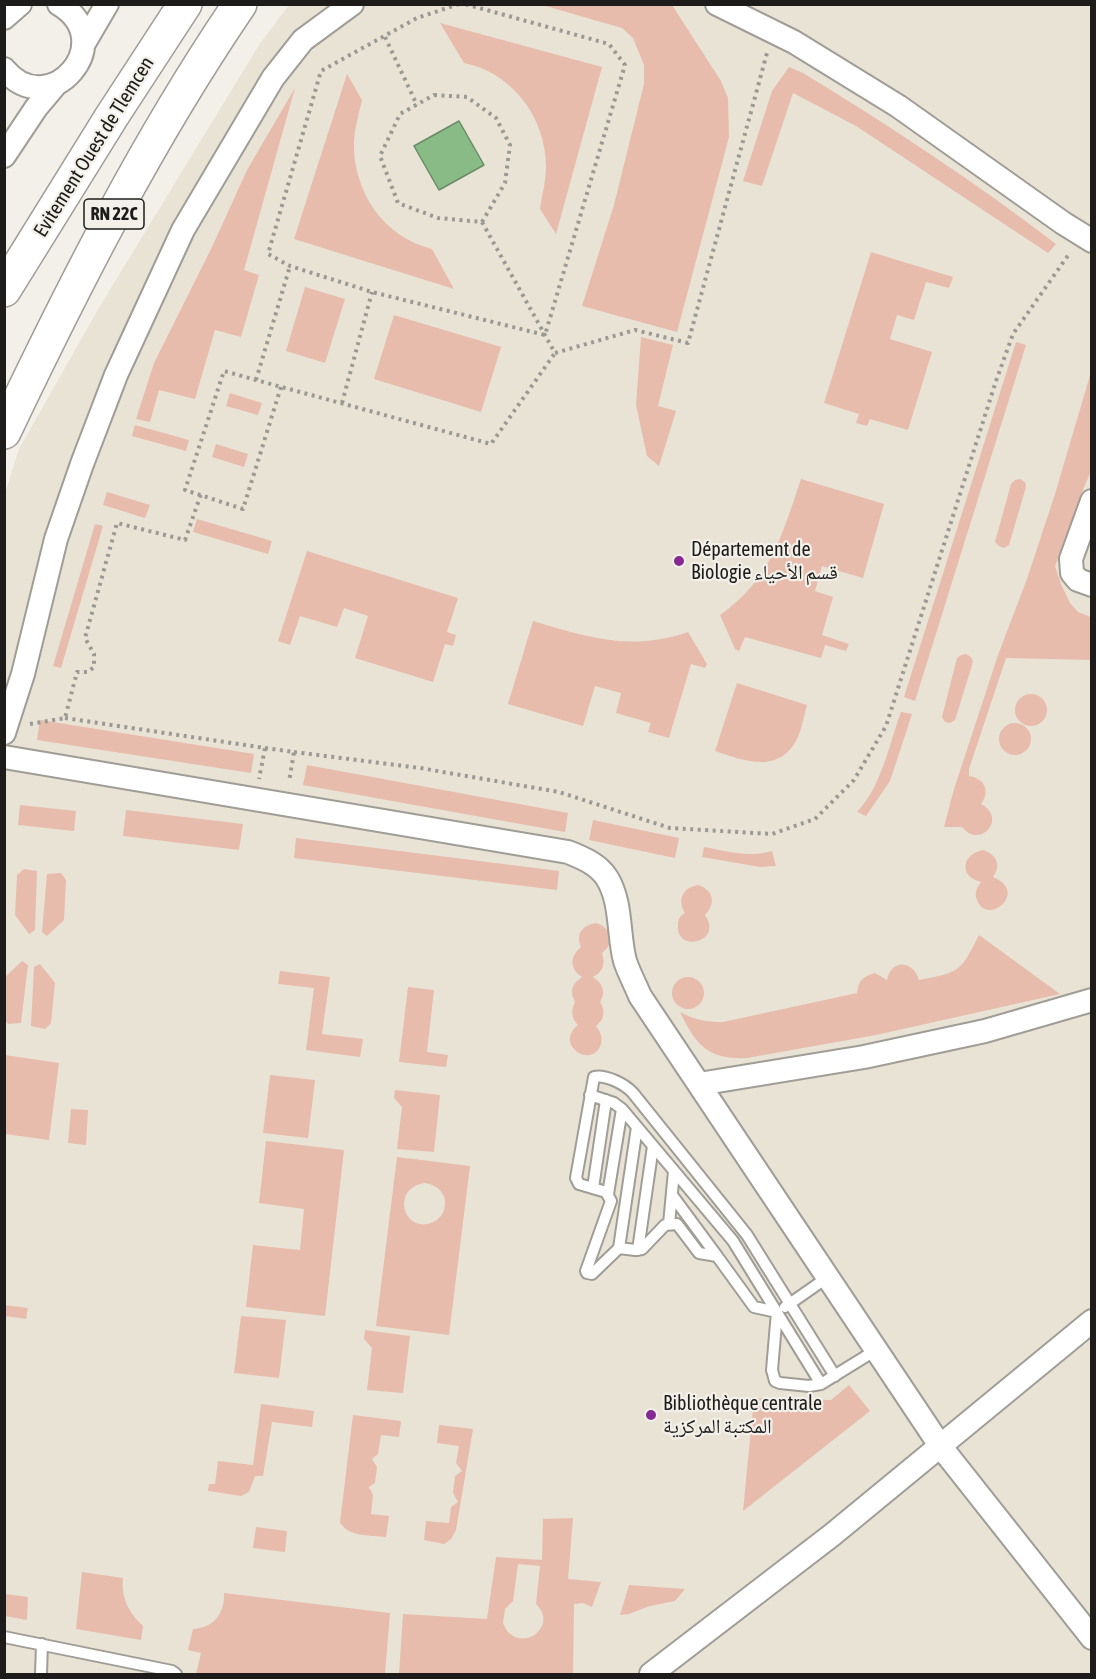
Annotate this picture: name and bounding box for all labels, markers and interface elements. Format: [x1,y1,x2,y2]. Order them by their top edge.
street label: Evitement Ouest de Tlemcen [29,52,159,242]
road number: RN 22C [84,199,144,229]
place label: Département de Biologie قسم الأحياء [691,538,838,585]
marker: Département de Biologie قسم الأحياء [672,554,686,568]
place label: Bibliothèque centrale المكتبة المركزية [663,1392,822,1439]
marker: Bibliothèque centrale المكتبة المركزية [644,1408,658,1422]

